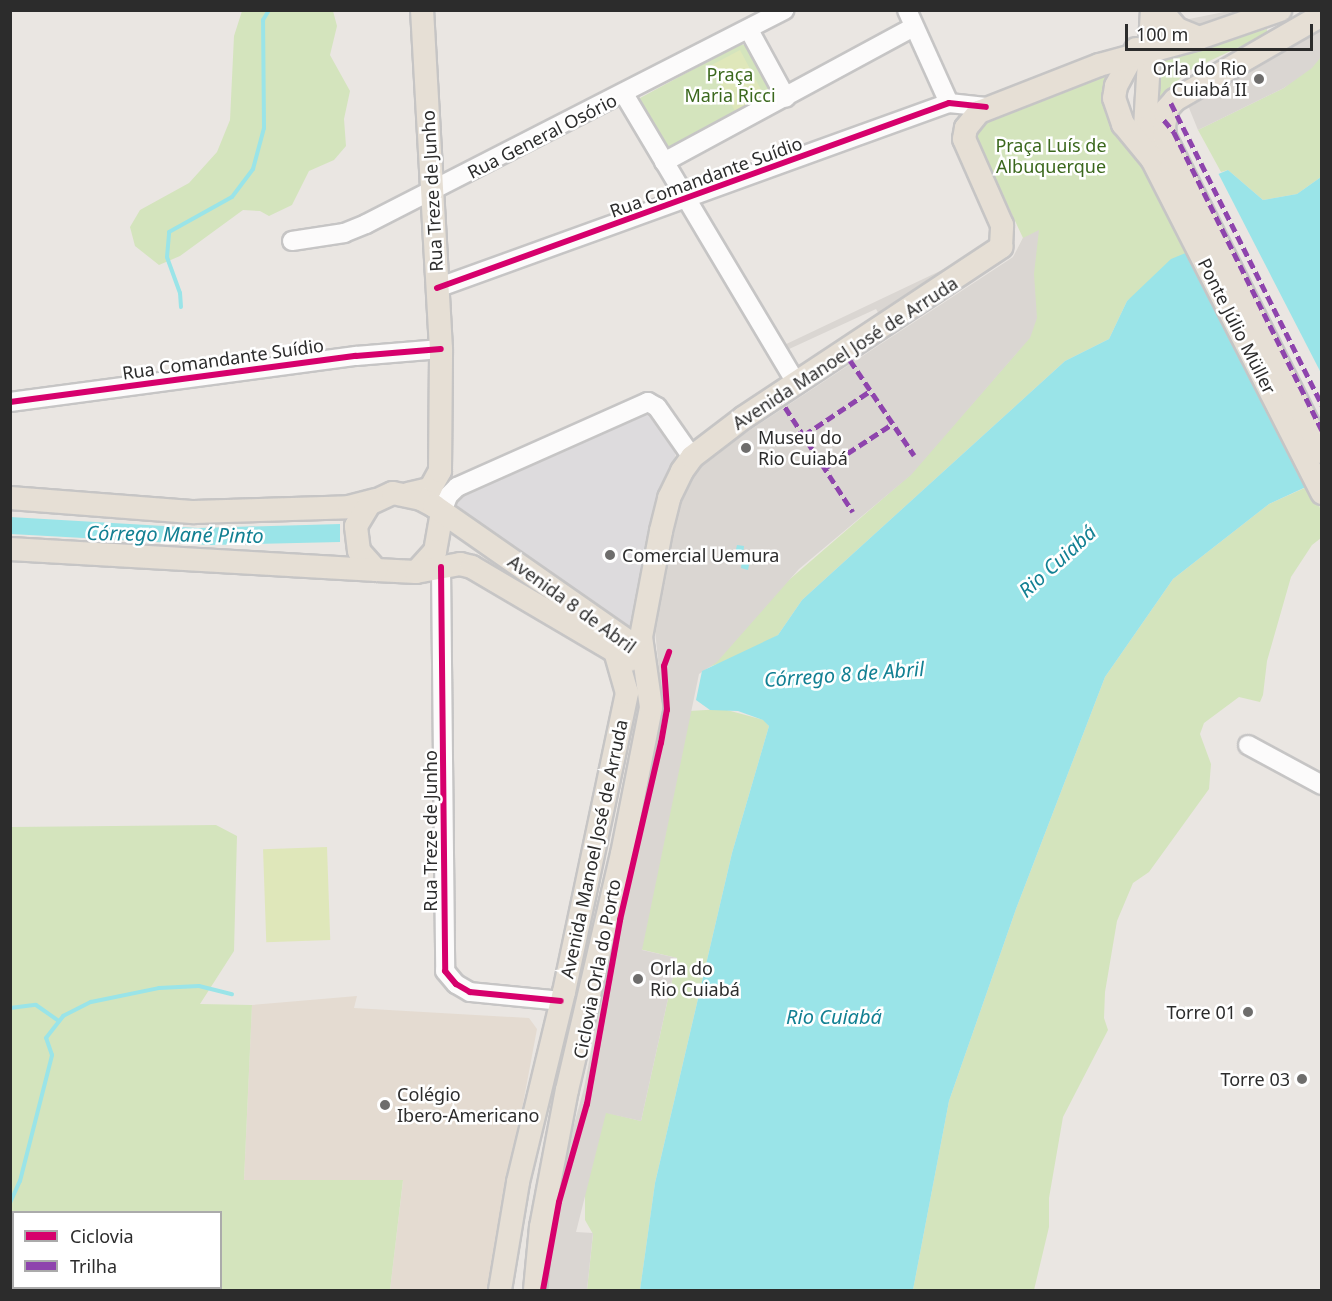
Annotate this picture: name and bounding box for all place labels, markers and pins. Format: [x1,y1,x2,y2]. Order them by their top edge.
place label: Orla do Rio Cuiabá II [1153,58,1247,100]
marker: Orla do Rio Cuiabá II [1252,72,1266,86]
place label: Museu do Rio Cuiabá [758,427,848,470]
marker: Museu do Rio Cuiabá [739,441,753,455]
place label: Comercial Uemura [622,544,779,566]
marker: Comercial Uemura [603,548,617,562]
place label: Orla do Rio Cuiabá [650,958,740,1000]
marker: Orla do Rio Cuiabá [631,972,645,986]
place label: Torre 01 [1166,1001,1236,1023]
marker: Torre 01 [1241,1005,1255,1019]
place label: Torre 03 [1220,1068,1290,1090]
marker: Torre 03 [1295,1072,1309,1086]
place label: Colégio Ibero-Americano [397,1084,539,1126]
marker: Colégio Ibero-Americano [378,1098,392,1112]

